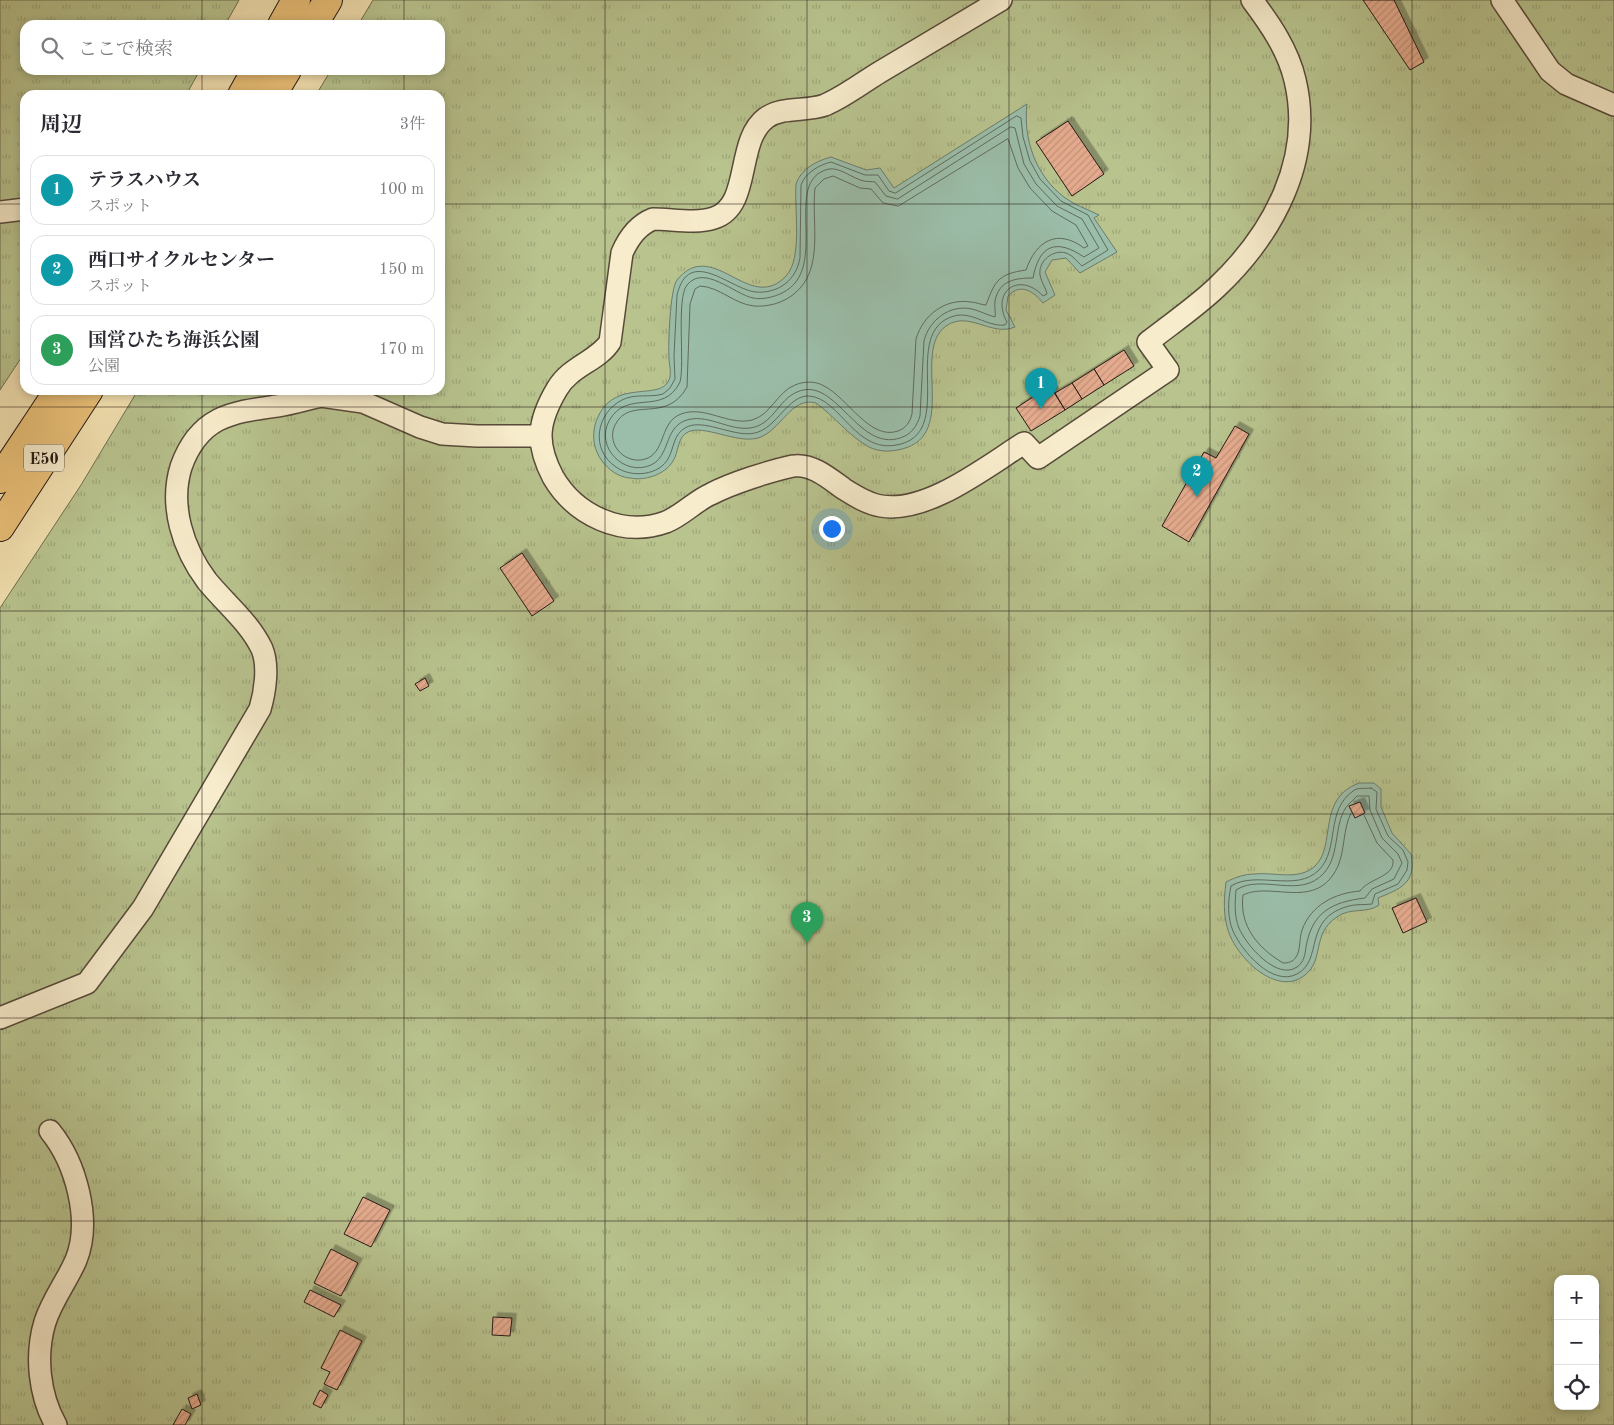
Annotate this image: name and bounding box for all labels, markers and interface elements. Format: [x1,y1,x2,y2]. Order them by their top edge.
search box [20,20,445,75]
icon: search [38,34,66,62]
text: ここで検索 [78,41,173,60]
text: 周辺 [40,115,82,136]
text: 3件 [400,117,425,133]
text: テラスハウス [88,172,201,191]
text: 1 [52,182,62,198]
text: 100 m [379,182,424,198]
text: スポット [88,199,152,215]
text: 西口サイクルセンター [88,252,275,271]
text: 2 [52,262,62,278]
text: 150 m [379,262,424,278]
text: スポット [88,279,152,295]
text: 国営ひたち海浜公園 [88,332,259,351]
text: 3 [52,342,62,358]
text: 170 m [379,342,424,358]
text: 公園 [88,359,120,375]
pin: 1 [1025,368,1057,409]
road number: E50 [24,444,64,472]
pin: 2 [1181,456,1213,497]
your location [819,516,845,542]
pin: 3 [791,902,823,943]
map controls [1554,1275,1599,1410]
button: + [1554,1275,1599,1320]
button: − [1554,1320,1599,1365]
button: locate [1554,1365,1599,1410]

